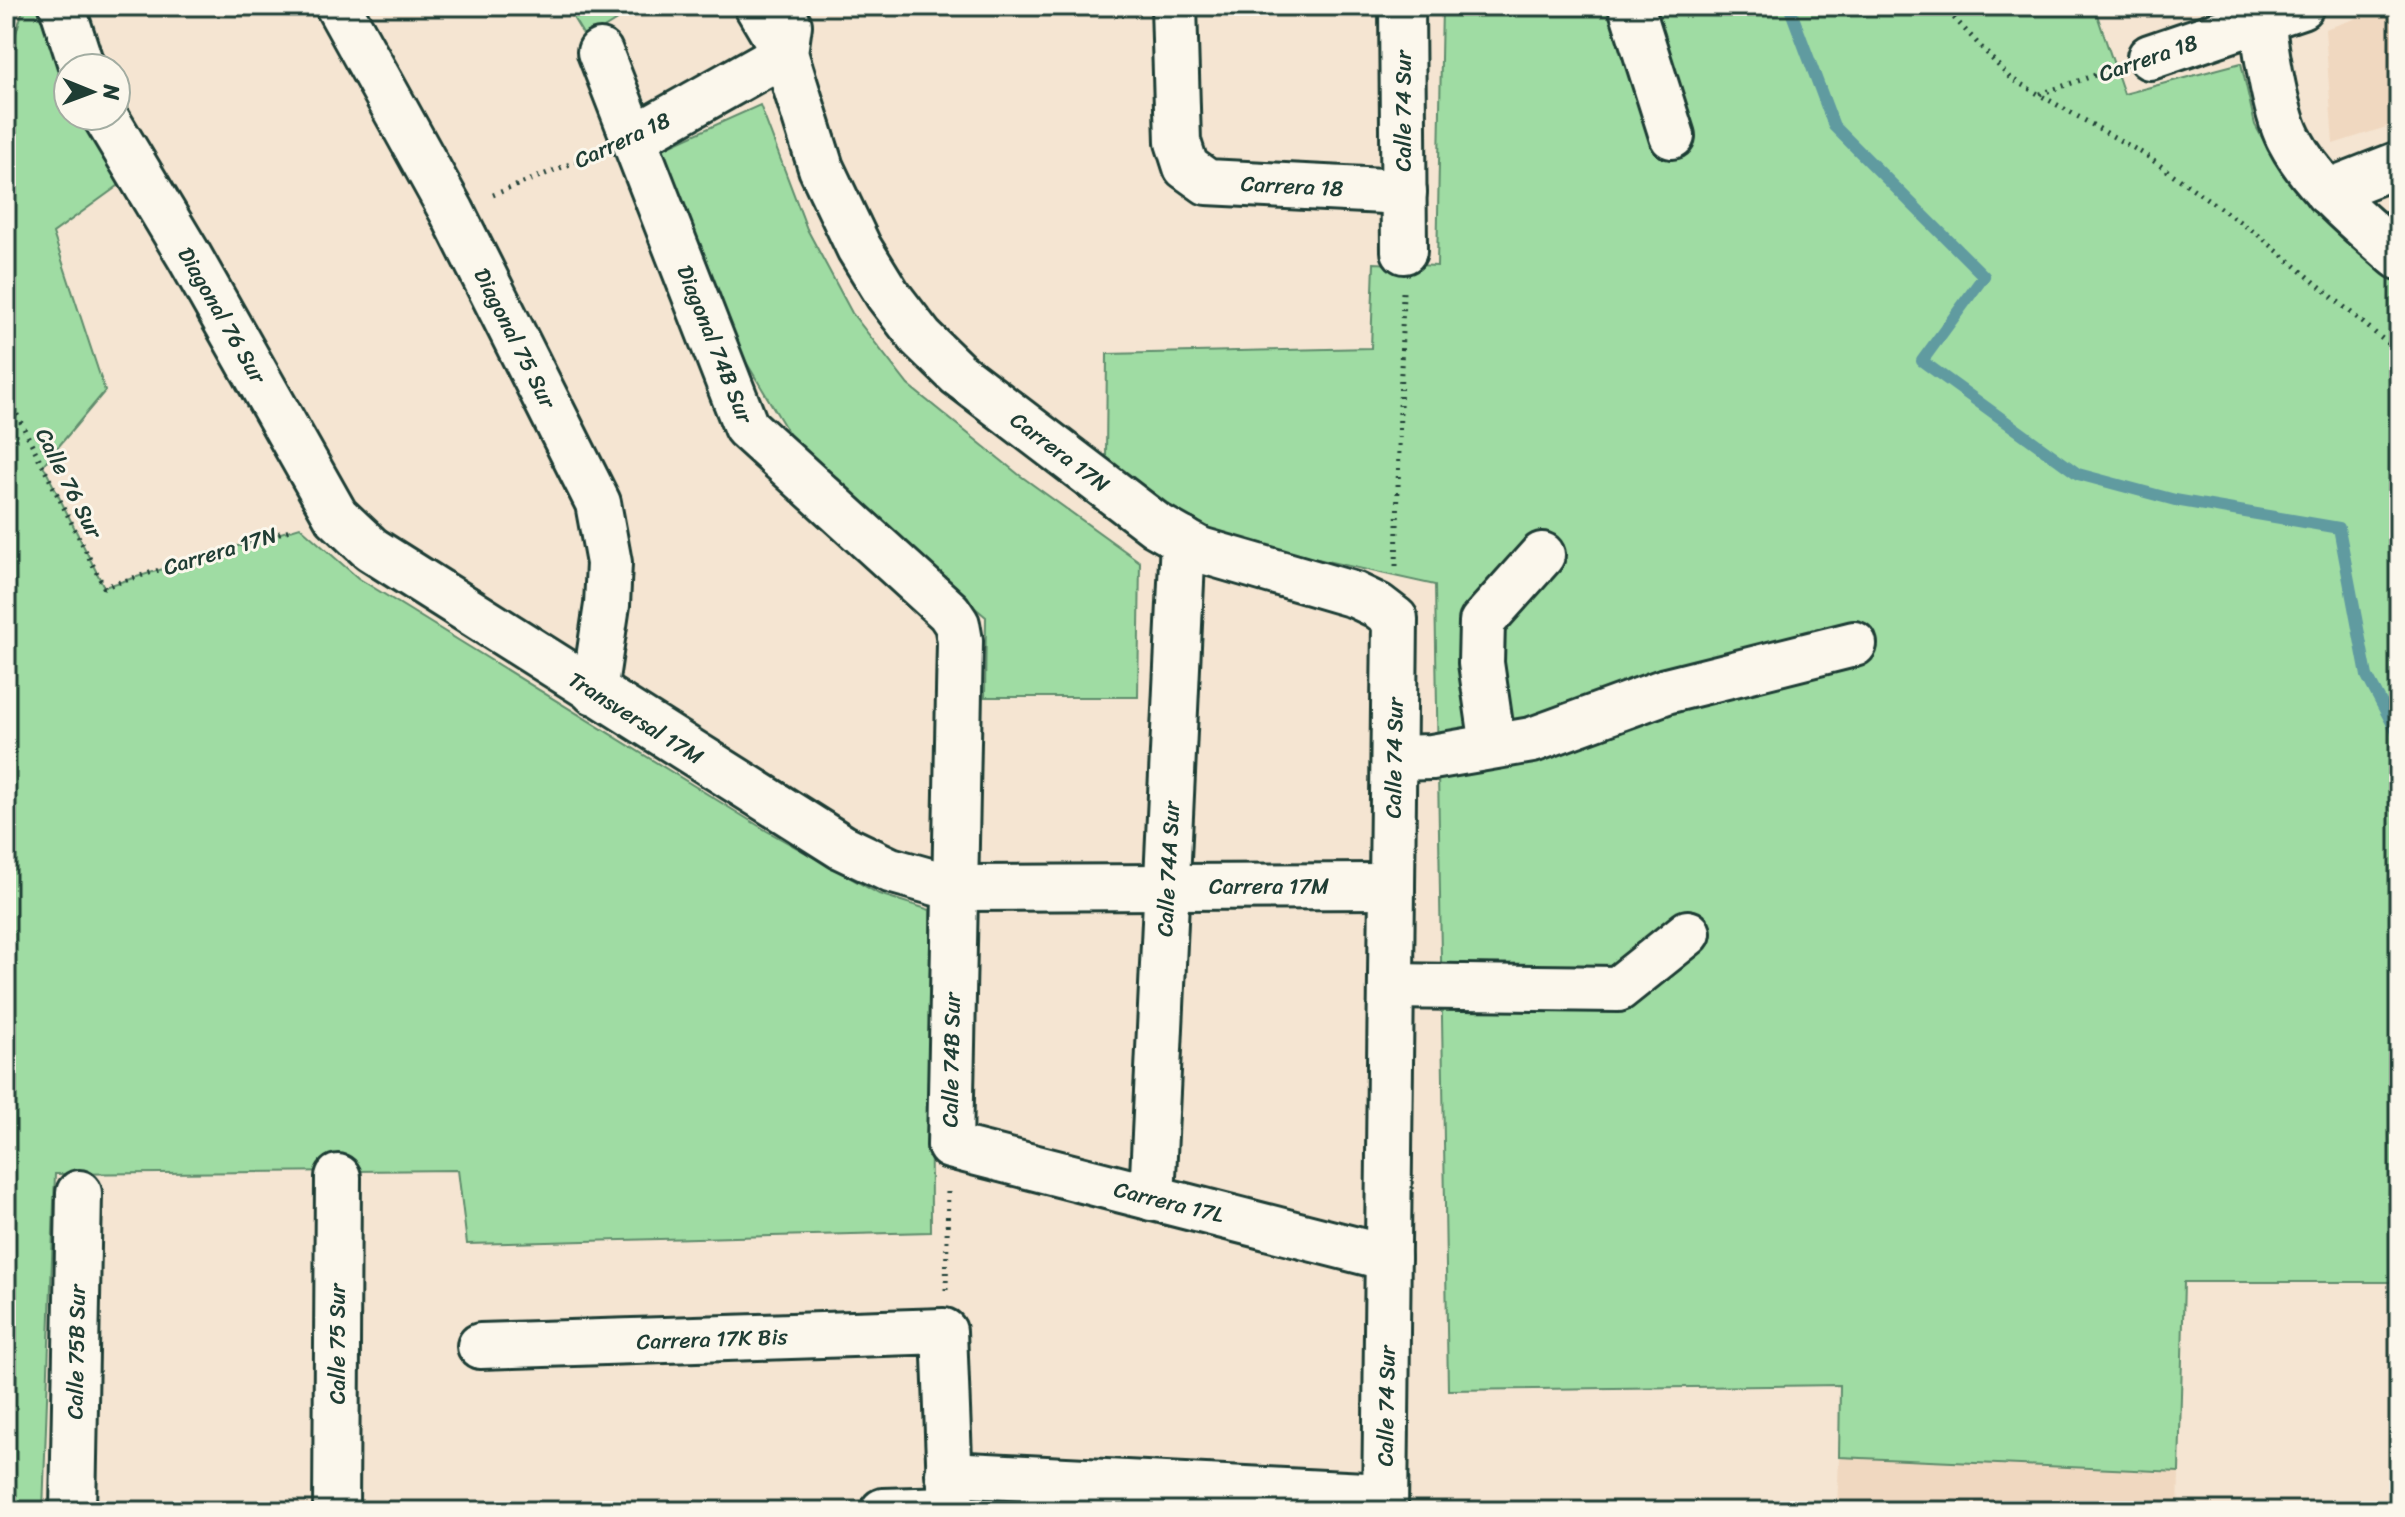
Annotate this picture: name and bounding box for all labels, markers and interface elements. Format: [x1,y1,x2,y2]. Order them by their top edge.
street label: Carrera 18 [2093,23,2203,93]
street label: Calle 74 Sur [1384,49,1423,172]
north arrow [52,52,132,132]
text: N [92,83,131,101]
street label: Carrera 18 [567,101,677,179]
street label: Carrera 18 [1240,164,1344,208]
street label: Diagonal 76 Sur [167,239,278,393]
street label: Diagonal 74B Sur [666,259,765,431]
street label: Diagonal 75 Sur [463,261,568,417]
street label: Carrera 17N [1001,401,1119,503]
street label: Calle 76 Sur [24,421,114,547]
street label: Carrera 17N [158,515,282,587]
street label: Transversal 17M [560,661,712,775]
street label: Calle 74 Sur [1373,695,1415,819]
street label: Calle 74A Sur [1145,798,1191,938]
street label: Carrera 17M [1209,867,1329,906]
street label: Calle 74B Sur [930,990,972,1128]
street label: Carrera 17L [1110,1170,1229,1235]
street label: Calle 75B Sur [55,1282,97,1420]
street label: Calle 75 Sur [318,1282,357,1404]
street label: Carrera 17K Bis [636,1317,789,1361]
street label: Calle 74 Sur [1365,1343,1407,1467]

